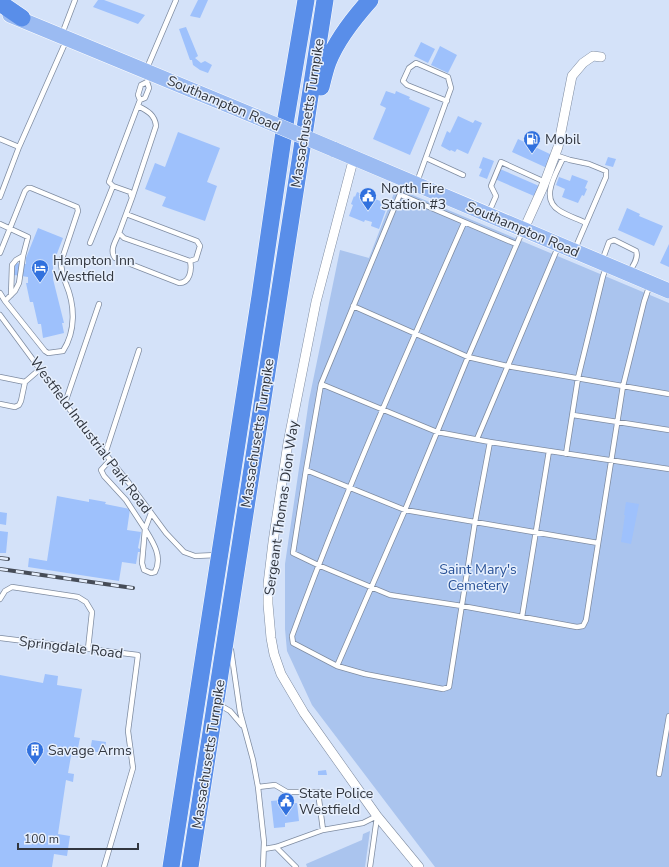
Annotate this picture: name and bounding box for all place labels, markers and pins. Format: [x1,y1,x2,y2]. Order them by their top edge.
fuel station icon: Mobil [522,129,542,154]
place label: Mobil [545,130,581,149]
place label: North Fire Station #3 [381,179,446,214]
public building icon: North Fire Station #3 [358,186,378,211]
place label: Hampton Inn Westfield [53,251,135,286]
hotel icon: Hampton Inn Westfield [30,258,50,283]
building icon: Savage Arms [25,740,45,765]
place label: Savage Arms [48,741,132,760]
place label: State Police Westfield [299,784,373,819]
public building icon: State Police Westfield [276,791,296,816]

